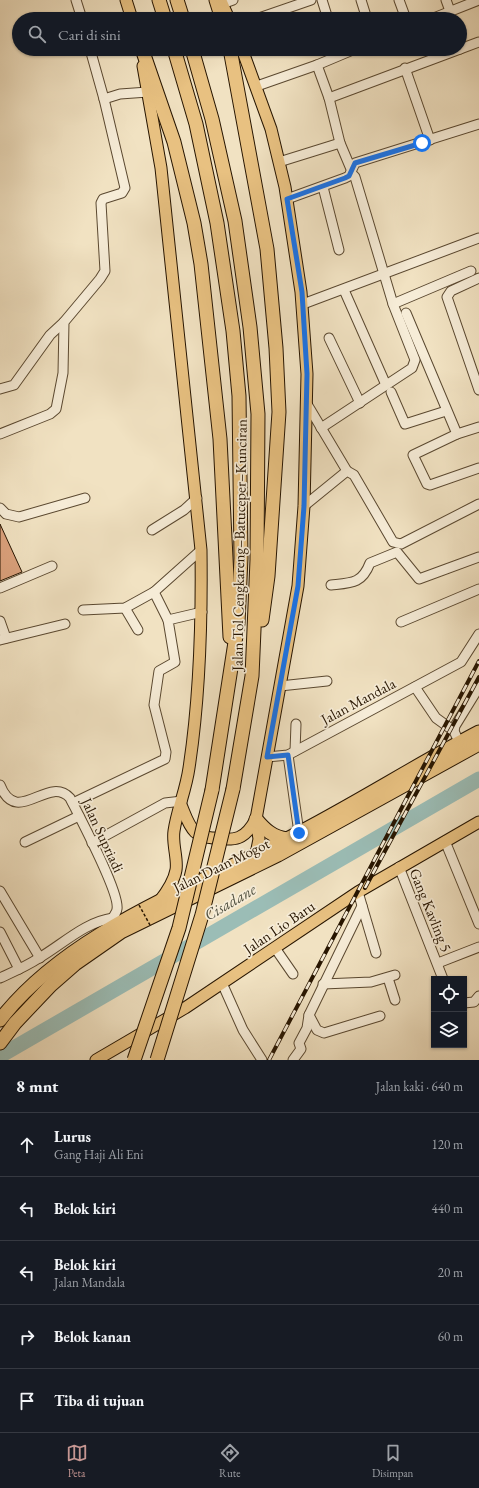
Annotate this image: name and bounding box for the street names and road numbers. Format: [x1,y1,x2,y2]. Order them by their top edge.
street label: Jalan Tol Cengkareng–Batuceper–Kunciran [227,419,251,673]
street label: Jalan Mandala [316,673,399,730]
street label: Jalan Supriadi [77,793,129,876]
street label: Jalan Daan Mogot [168,833,273,897]
street label: Gang Kavling 5 [406,865,456,955]
street label: Jalan Lio Baru [238,896,318,959]

